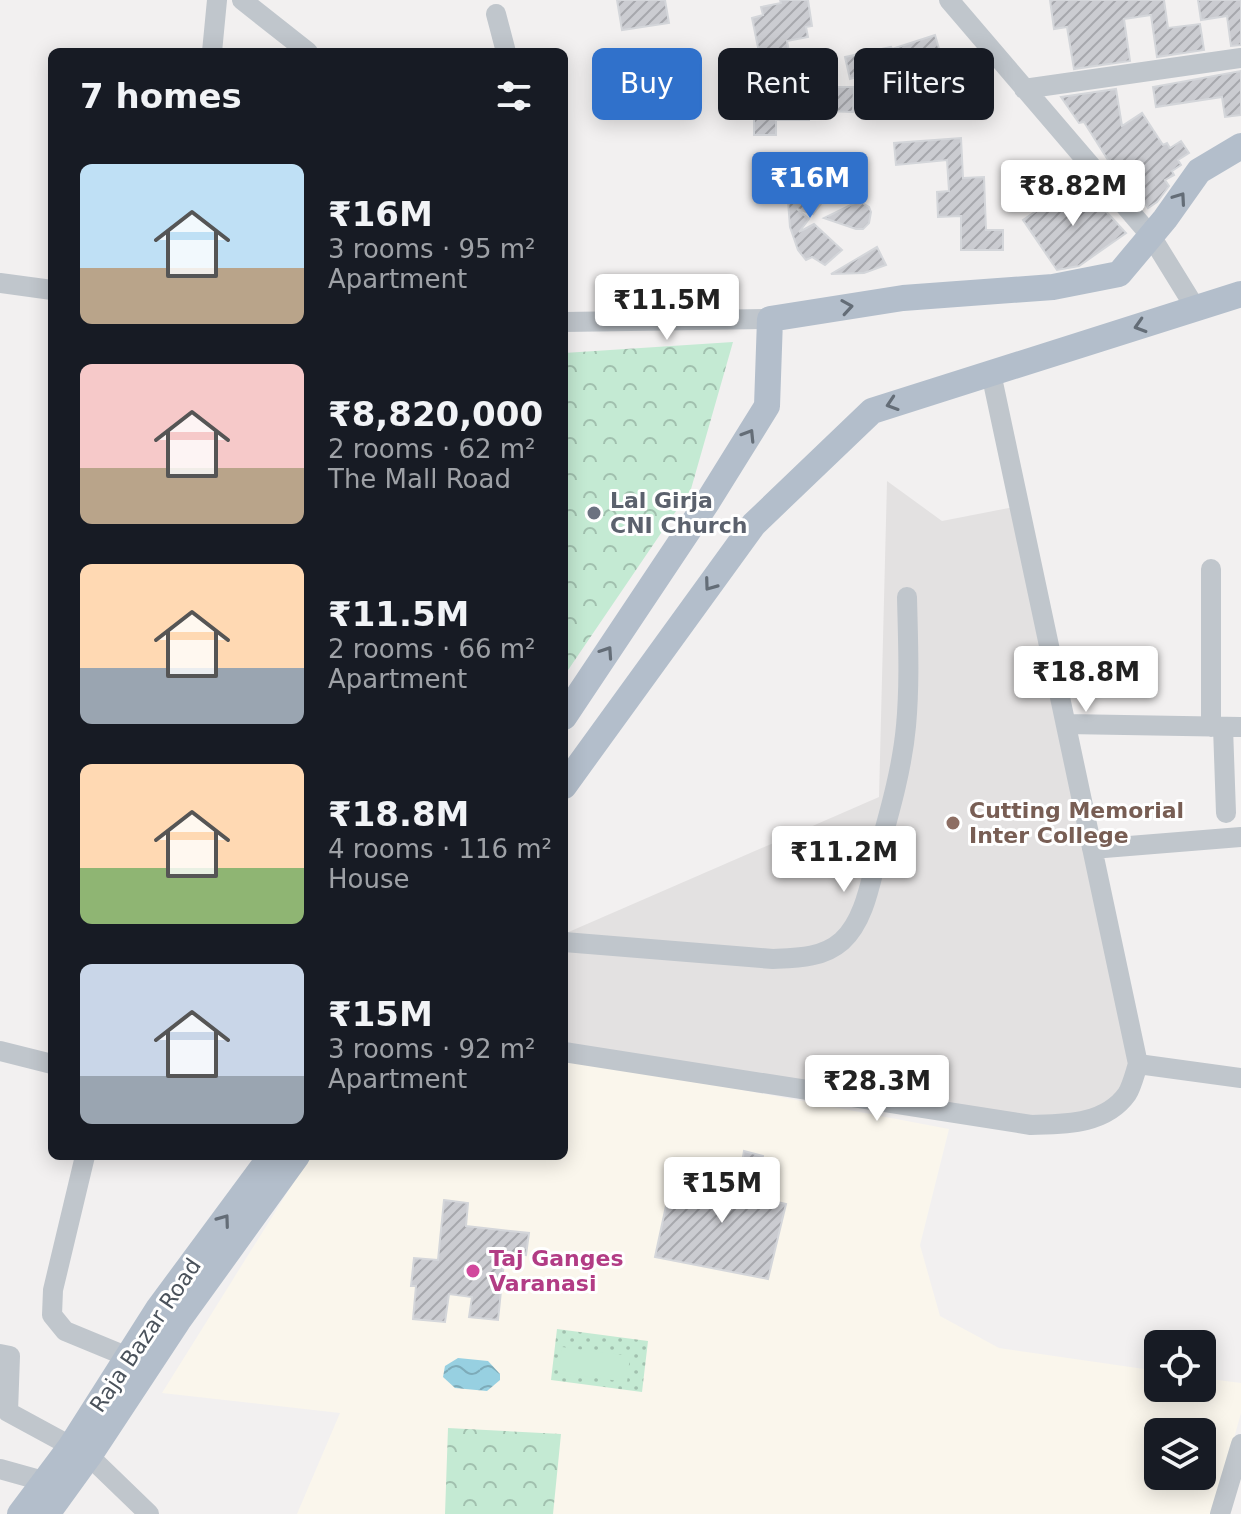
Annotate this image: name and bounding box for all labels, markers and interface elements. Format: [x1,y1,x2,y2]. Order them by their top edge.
chip: Buy [592,48,702,120]
chip: Rent [718,48,838,120]
chip: Filters [854,48,994,120]
icon: filters [492,74,536,118]
text: 7 homes [80,76,242,116]
pin: ₹16M [763,152,857,220]
pin: ₹8.82M [1008,160,1138,228]
text: ₹16M [770,163,850,193]
text: ₹8.82M [1019,171,1127,201]
one-way arrow [1170,193,1185,207]
text: ₹16M [328,194,433,234]
icon: home [144,196,240,292]
text: 3 rooms · 95 m² [328,234,536,264]
text: Apartment [328,264,467,294]
pin: ₹11.5M [602,274,732,342]
text: ₹11.5M [613,285,721,315]
one-way arrow [840,299,854,316]
one-way arrow [1134,317,1147,333]
text: ₹8,820,000 [328,394,543,434]
one-way arrow [886,395,900,411]
icon: home [144,396,240,492]
one-way arrow [740,429,755,444]
text: 2 rooms · 62 m² [328,434,536,464]
text: The Mall Road [328,464,511,494]
place label: Lal Girja CNI Church [610,488,747,538]
marker: Lal Girja CNI Church [585,504,603,522]
one-way arrow [705,576,719,590]
text: ₹11.5M [328,594,469,634]
icon: home [144,596,240,692]
text: 2 rooms · 66 m² [328,634,536,664]
pin: ₹18.8M [1021,646,1151,714]
one-way arrow [597,647,612,661]
text: ₹18.8M [1032,657,1140,687]
text: Apartment [328,664,467,694]
text: ₹18.8M [328,794,469,834]
icon: home [144,796,240,892]
place label: Cutting Memorial Inter College [969,798,1184,848]
marker: Cutting Memorial Inter College [944,814,962,832]
pin: ₹11.2M [779,826,909,894]
text: 4 rooms · 116 m² [328,834,552,864]
text: ₹11.2M [790,837,898,867]
text: House [328,864,409,894]
text: ₹15M [328,994,433,1034]
icon: home [144,996,240,1092]
text: 3 rooms · 92 m² [328,1034,536,1064]
pin: ₹28.3M [812,1055,942,1123]
text: Apartment [328,1064,467,1094]
text: ₹28.3M [823,1066,931,1096]
pin: ₹15M [675,1157,769,1225]
text: ₹15M [682,1168,762,1198]
one-way arrow [214,1214,228,1229]
place label: Taj Ganges Varanasi [489,1246,624,1296]
street label: Raja Bazar Road [85,1254,206,1417]
marker: Taj Ganges Varanasi [464,1262,482,1280]
map controls [1144,1330,1216,1490]
button: locate [1144,1330,1216,1402]
button: layers [1144,1418,1216,1490]

